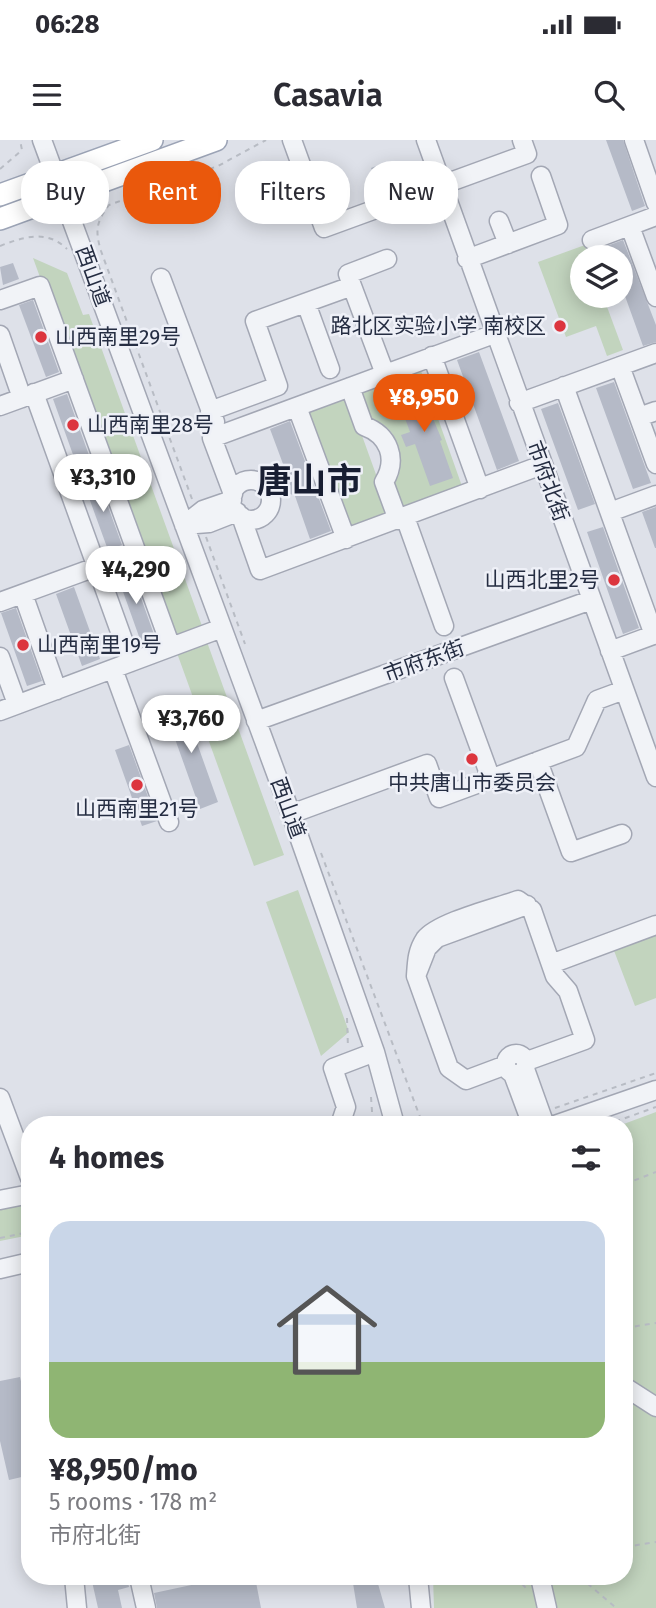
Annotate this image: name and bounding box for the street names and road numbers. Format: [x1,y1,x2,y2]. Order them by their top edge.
street label: 西山道 [70,242,116,310]
street label: 市府北街 [521,437,575,525]
street label: 市府东街 [380,634,468,688]
street label: 西山道 [265,774,311,842]

